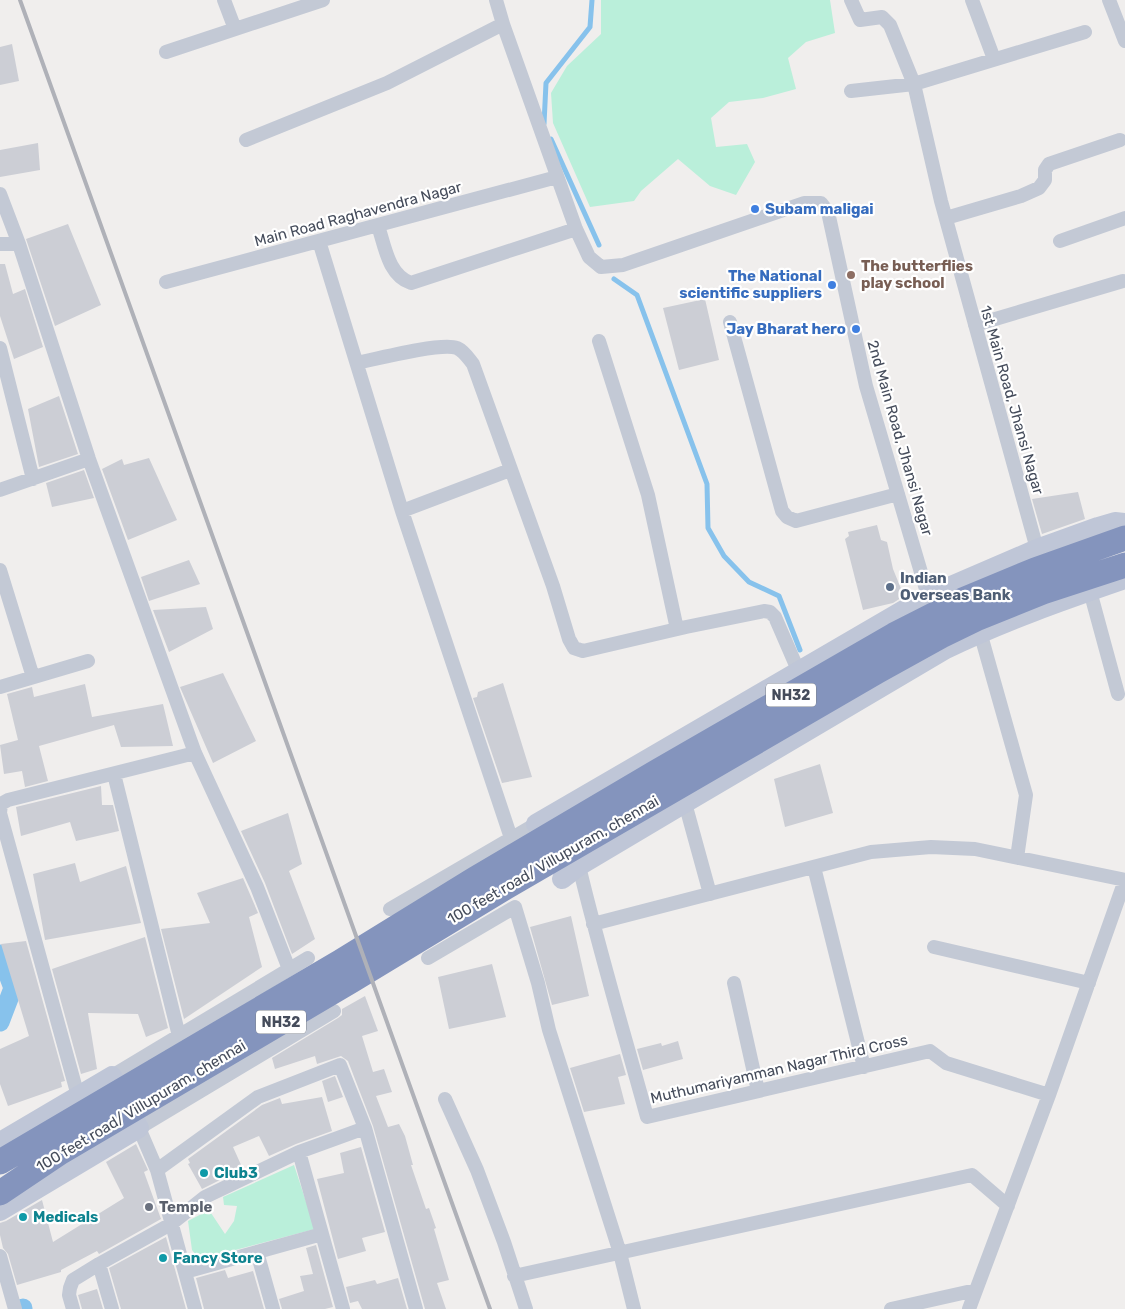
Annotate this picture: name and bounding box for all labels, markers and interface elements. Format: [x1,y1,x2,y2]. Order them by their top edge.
street label: Main Road Raghavendra Nagar [252,178,464,250]
place label: Subam maligai [765,200,874,218]
marker: Subam maligai [749,203,761,215]
place label: The butterflies play school [861,257,973,292]
place label: The National scientific suppliers [679,267,822,302]
marker: The butterflies play school [845,269,857,281]
marker: The National scientific suppliers [826,279,838,291]
street label: 1st Main Road, Jhansi Nagar [976,303,1048,497]
place label: Jay Bharat hero [726,320,846,338]
marker: Jay Bharat hero [850,323,862,335]
street label: 2nd Main Road, Jhansi Nagar [863,338,937,538]
place label: Indian Overseas Bank [900,569,1011,604]
marker: Indian Overseas Bank [884,581,896,593]
road number: NH32 [766,684,816,706]
street label: 100 feet road/ Villupuram, chennai [444,792,662,928]
road number: NH32 [256,1010,306,1034]
street label: Muthumariyamman Nagar Third Cross [649,1031,910,1107]
street label: 100 feet road/ Villupuram, chennai [33,1036,249,1176]
place label: Club3 [214,1164,258,1182]
marker: Club3 [198,1167,210,1179]
place label: Temple [159,1198,213,1216]
marker: Temple [143,1201,155,1213]
place label: Medicals [33,1208,98,1226]
marker: Medicals [17,1211,29,1223]
place label: Fancy Store [173,1249,263,1267]
marker: Fancy Store [157,1252,169,1264]

